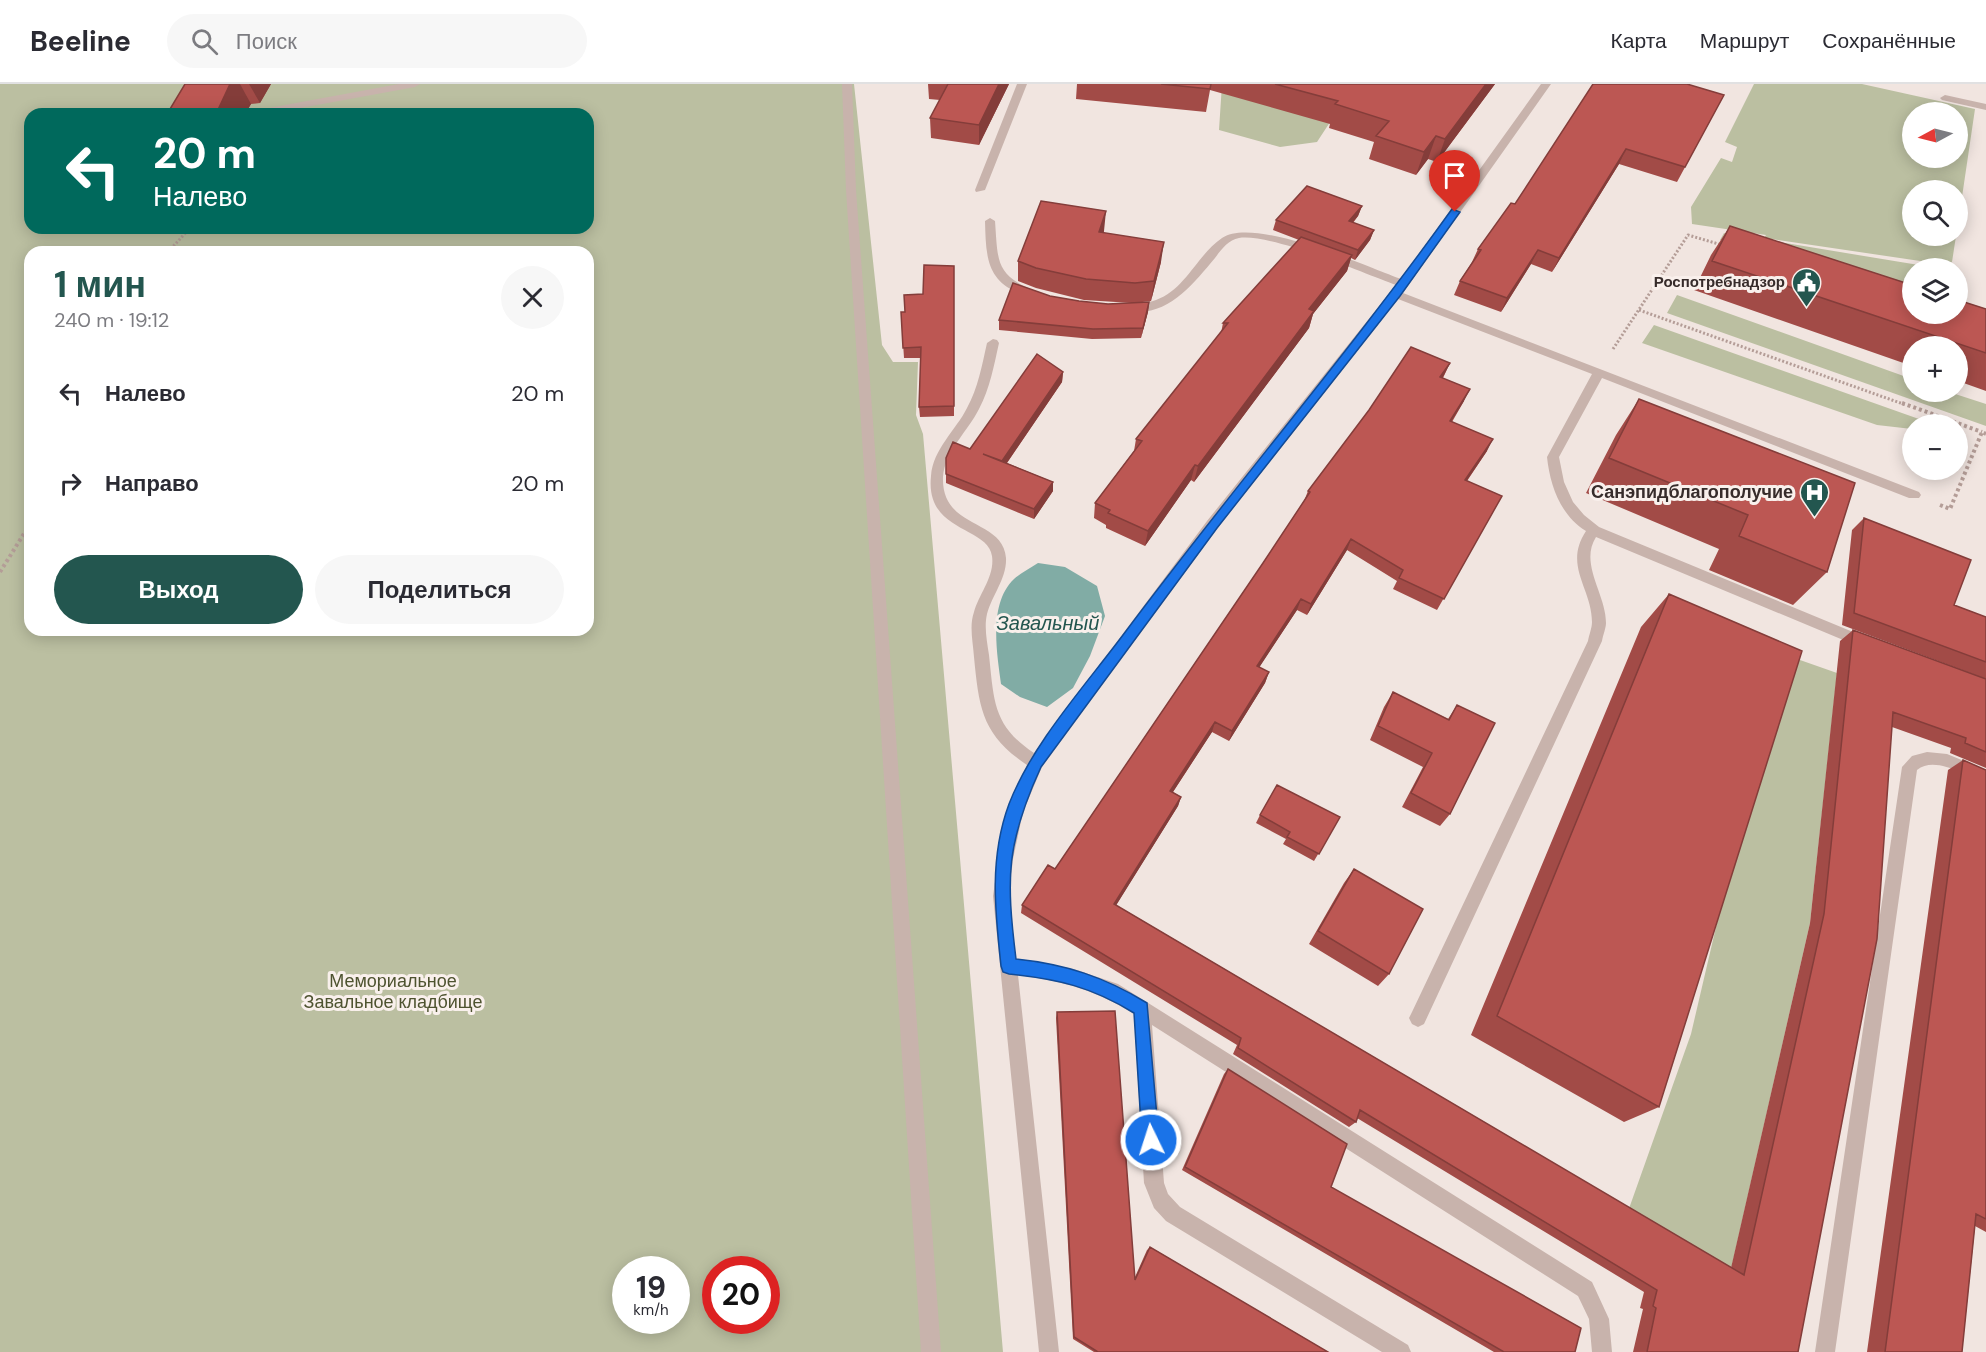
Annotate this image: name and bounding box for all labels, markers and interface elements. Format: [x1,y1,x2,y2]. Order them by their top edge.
search box [167,14,587,68]
text: Beeline [30,23,131,60]
icon: search [188,25,221,58]
text: Поиск [236,27,297,56]
text: Карта [1611,27,1667,55]
text: Маршрут [1700,27,1789,55]
text: Сохранённые [1822,27,1956,55]
north arrow [1902,102,1968,168]
map controls [1902,102,1968,480]
text: 20 m [153,126,256,181]
icon: left [54,132,132,210]
pin [1429,150,1480,212]
icon: arrive [1438,159,1471,192]
text: Налево [153,179,247,214]
button: search [1902,180,1968,246]
button: layers [1902,258,1968,324]
text: 1 мин [54,261,146,308]
button: close [501,266,564,329]
public building icon: Роспотребнадзор [1790,266,1822,308]
place label: Роспотребнадзор [1654,272,1785,292]
text: 240 m · 19:12 [54,307,169,333]
button: + [1902,336,1968,402]
icon: left [54,377,87,410]
text: Налево [105,379,186,408]
text: 20 m [511,379,564,408]
button: − [1902,414,1968,480]
icon: right [54,467,87,500]
text: Направо [105,469,199,498]
text: 20 m [511,469,564,498]
hospital icon: Санэпидблагополучие [1798,476,1830,518]
place label: Санэпидблагополучие [1591,480,1793,504]
button: Выход [54,555,303,624]
button: Поделиться [315,555,564,624]
water label: Завальный [997,610,1099,636]
park label: Мемориальное Завальное кладбище [304,969,482,1014]
position arrow [1119,1108,1183,1172]
speed limit sign: 20 [702,1256,780,1334]
text: 19 [636,1268,666,1307]
text: km/h [633,1300,669,1320]

